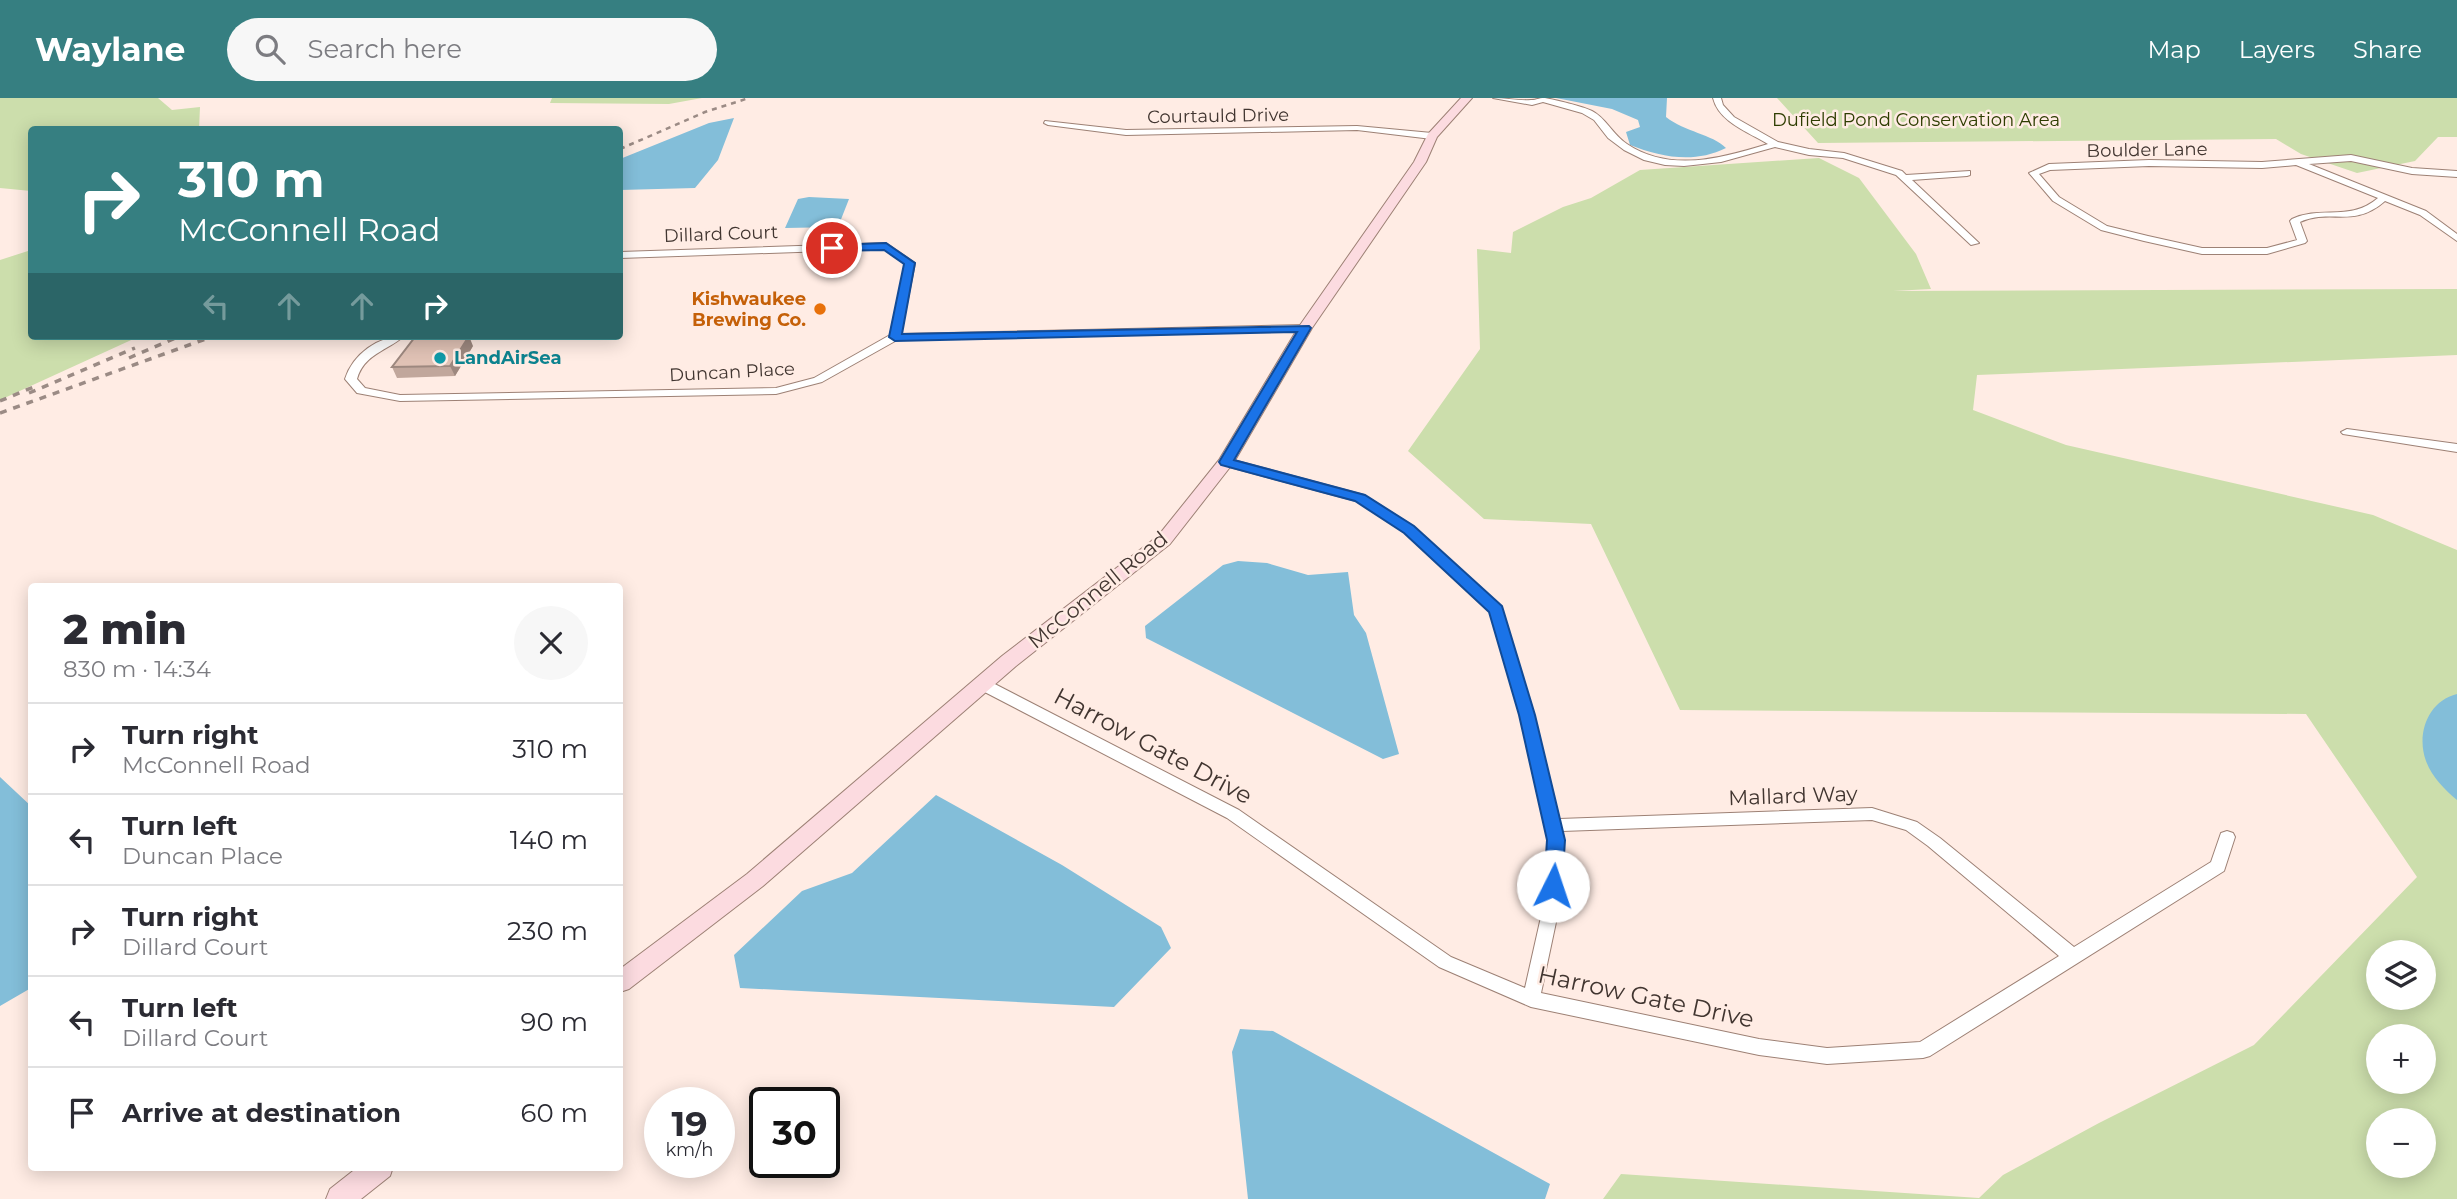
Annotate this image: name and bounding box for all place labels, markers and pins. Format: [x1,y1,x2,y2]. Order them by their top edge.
pin [802,218,862,278]
place label: Kishwaukee Brewing Co. [691,288,806,331]
marker: Kishwaukee Brewing Co. [812,301,828,317]
place label: LandAirSea [454,347,562,369]
marker: LandAirSea [432,350,448,366]

